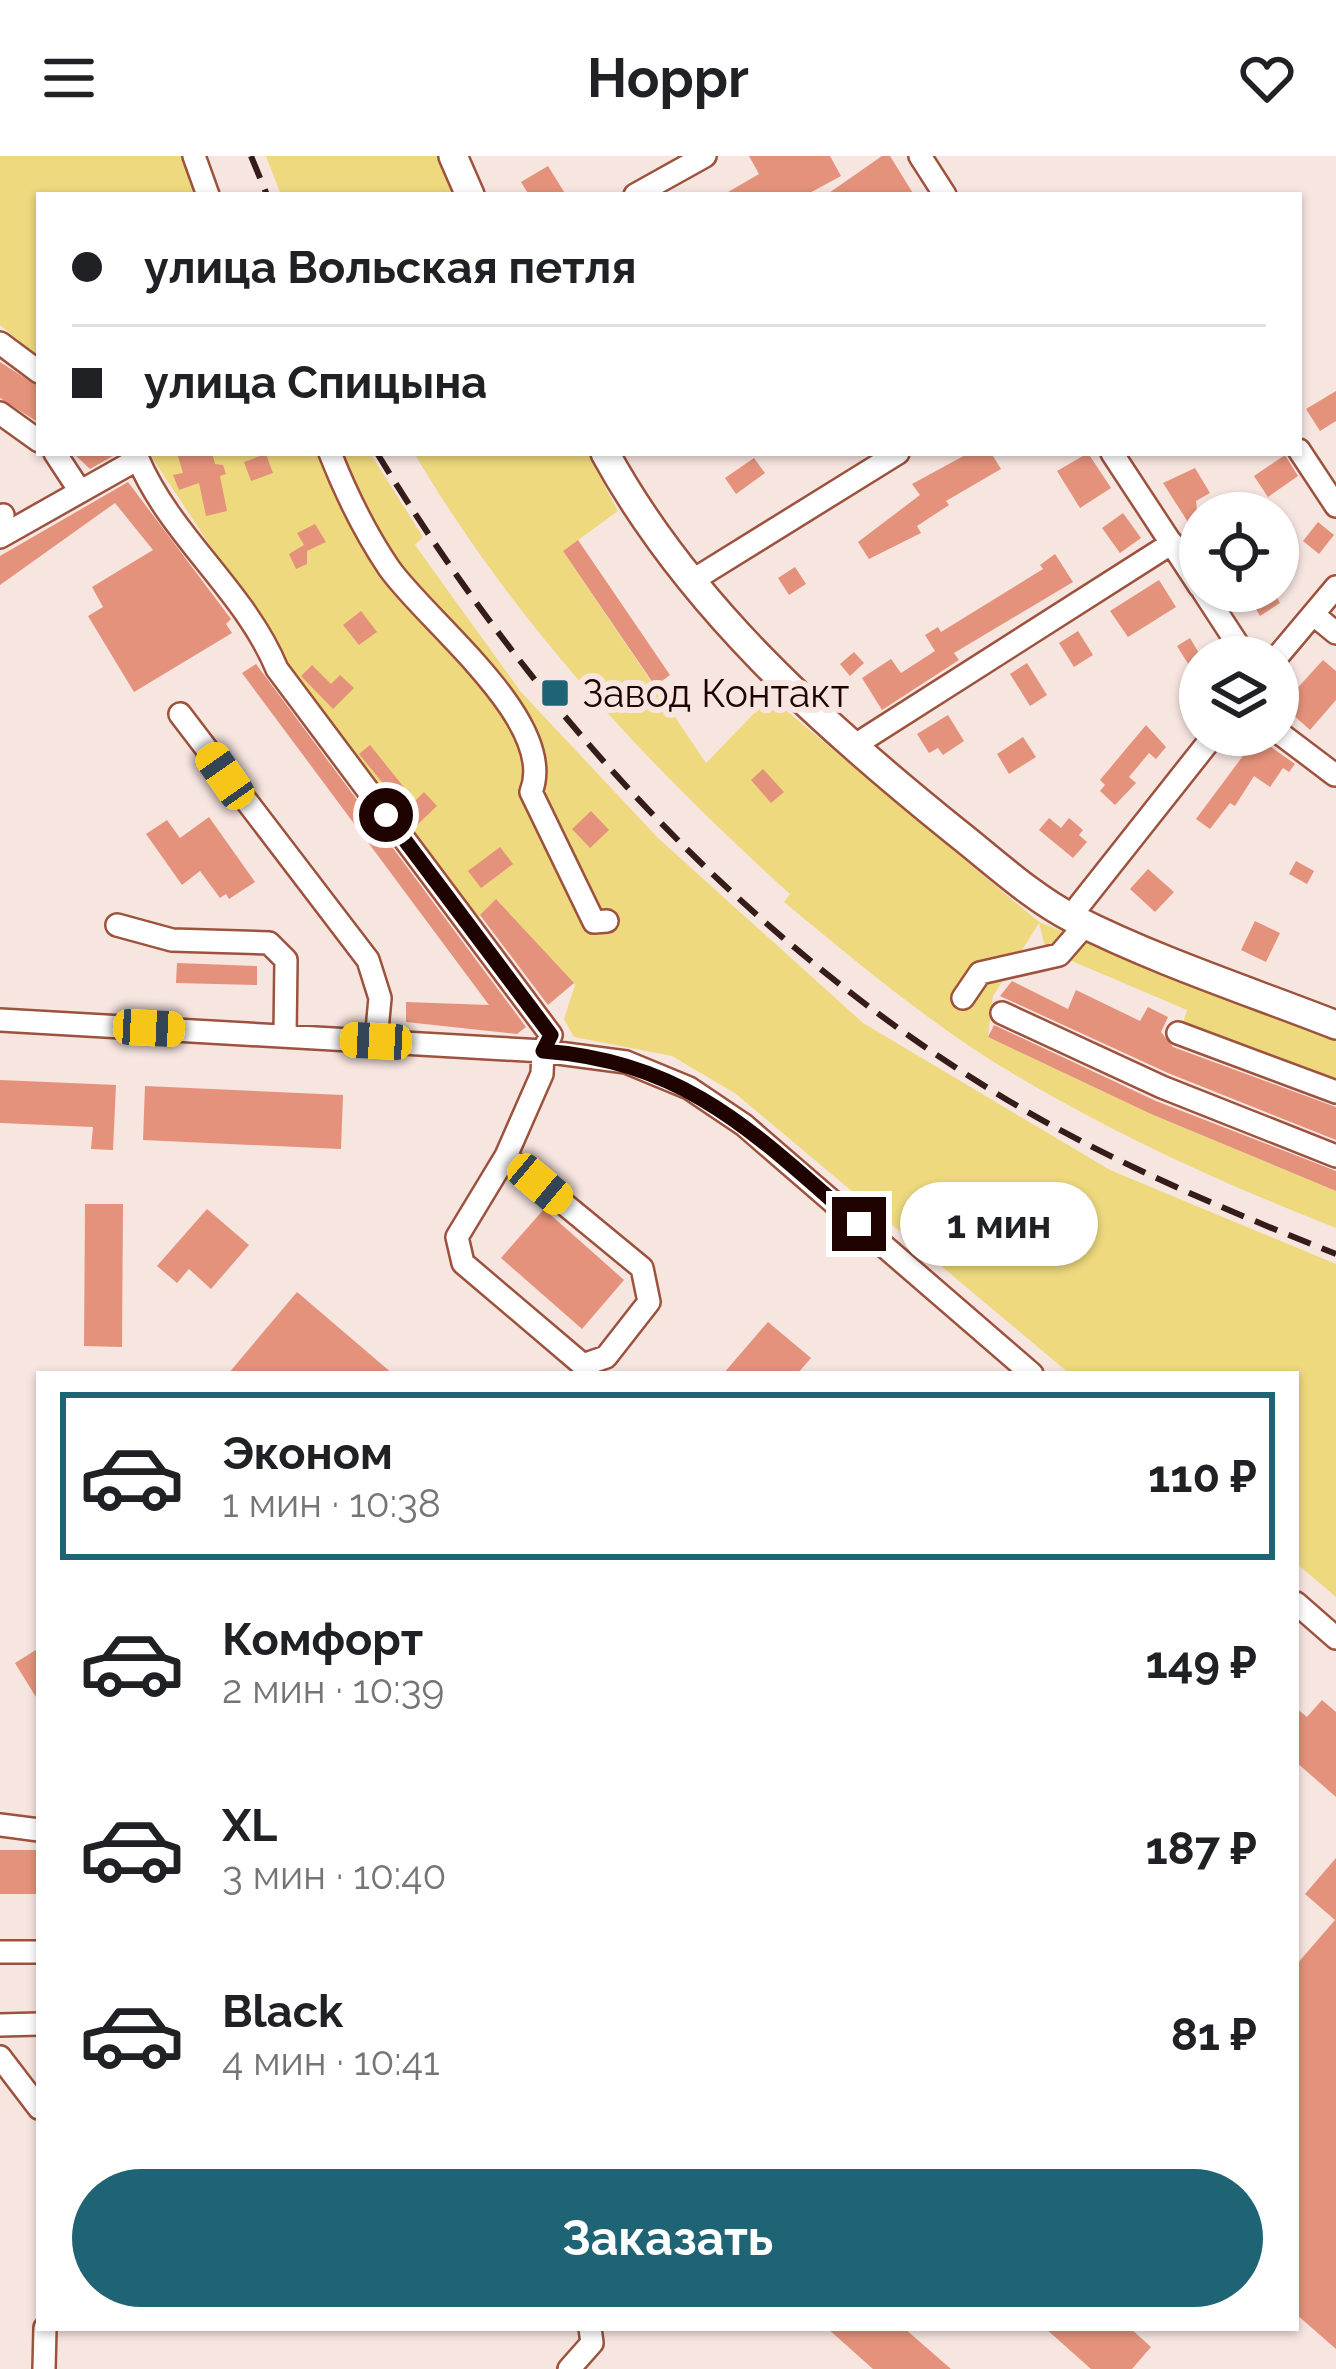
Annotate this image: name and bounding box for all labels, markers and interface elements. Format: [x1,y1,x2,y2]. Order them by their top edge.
icon: menu [36,45,102,111]
icon: heart [1234,45,1300,111]
text: Hoppr [587,46,749,110]
text: улица Вольская петля [144,241,637,294]
text: улица Спицына [144,356,487,409]
map controls [1179,492,1299,756]
button: locate [1179,492,1299,612]
button: layers [1179,636,1299,756]
place label: Завод Контакт [582,670,849,716]
marker: Завод Контакт [539,677,571,709]
car [190,736,260,816]
route start [359,788,413,842]
car [112,1008,186,1048]
car [339,1021,413,1061]
car [501,1147,579,1221]
callout: 1 мин [901,1182,1099,1266]
route end [832,1197,886,1251]
text: 1 мин [947,1201,1051,1247]
icon: car [78,1422,186,1530]
text: Эконом [222,1427,393,1480]
text: 110 ₽ [1148,1450,1257,1503]
text: 1 мин · 10:38 [222,1480,441,1526]
icon: car [78,1608,186,1716]
text: Комфорт [222,1613,423,1666]
text: 149 ₽ [1146,1636,1257,1689]
text: 2 мин · 10:39 [222,1666,444,1712]
icon: car [78,1794,186,1902]
text: XL [222,1799,277,1852]
text: 187 ₽ [1145,1822,1257,1875]
text: 3 мин · 10:40 [222,1852,446,1898]
icon: car [78,1980,186,2088]
text: Black [222,1985,343,2038]
text: 81 ₽ [1171,2008,1257,2061]
text: 4 мин · 10:41 [222,2038,440,2084]
button: Заказать [72,2169,1263,2307]

